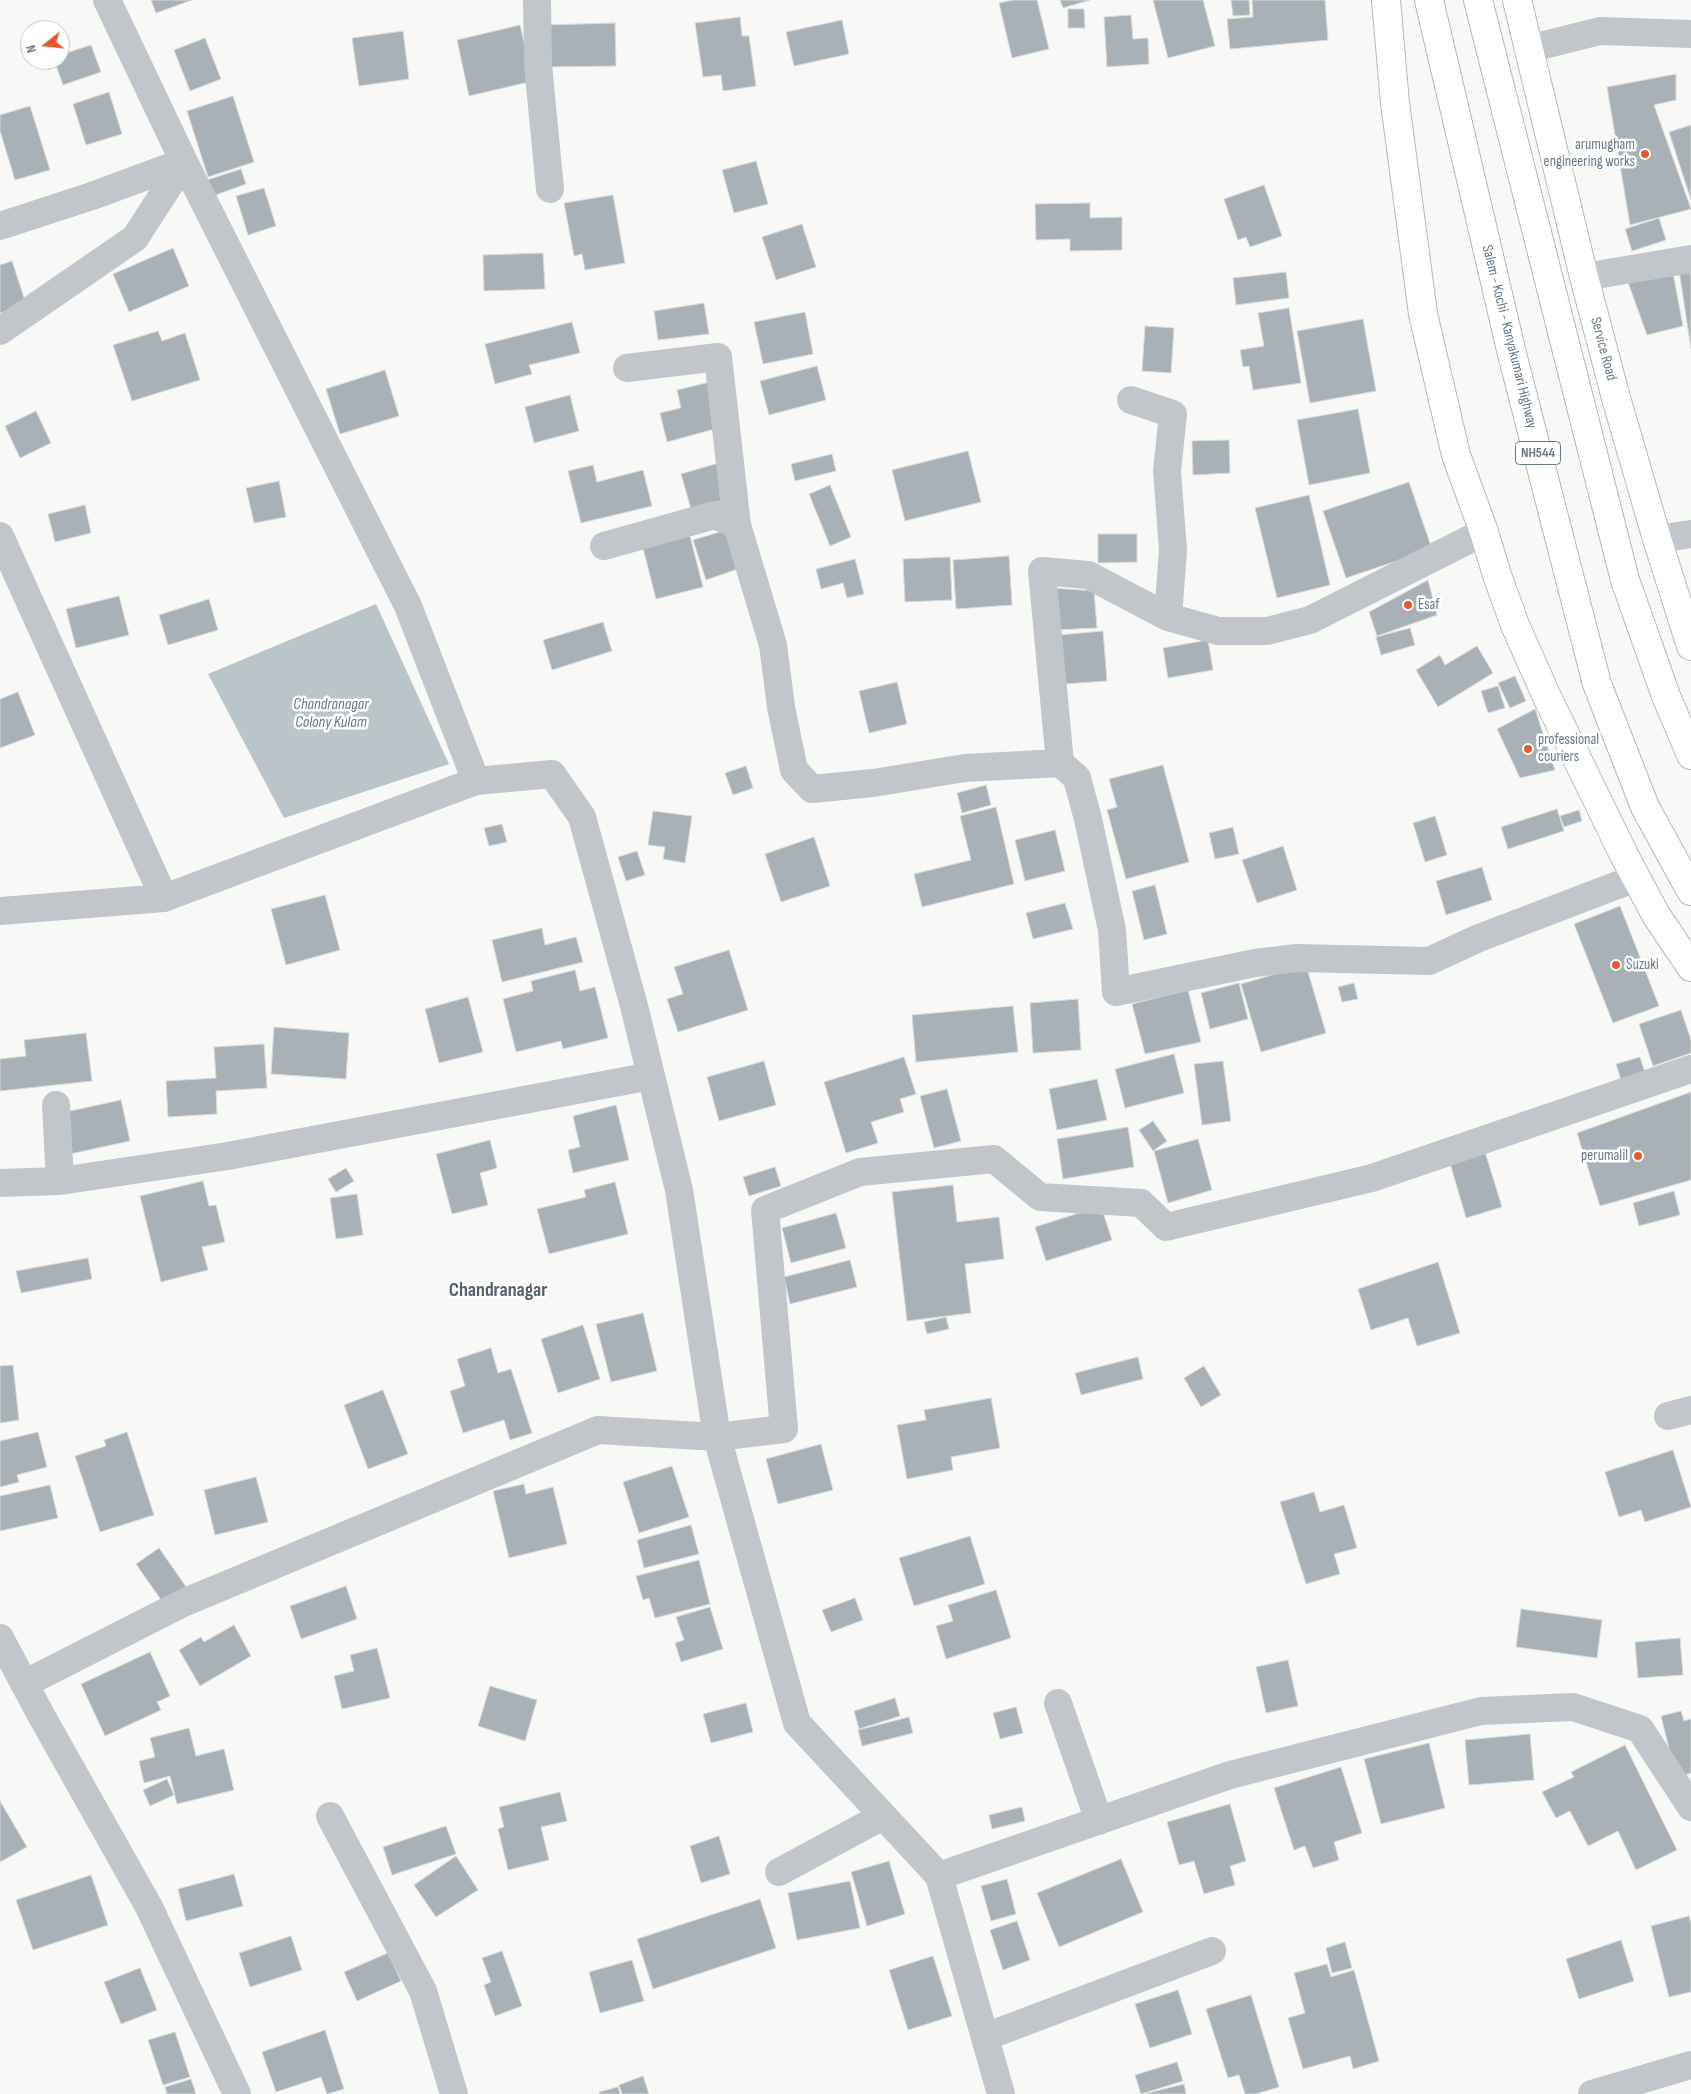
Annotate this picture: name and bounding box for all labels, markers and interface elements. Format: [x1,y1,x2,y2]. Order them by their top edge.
north arrow [20,20,70,70]
text: N [22,43,40,55]
place label: arumugham engineering works [1544,136,1635,171]
marker: arumugham engineering works [1639,148,1651,160]
street label: Salem - Kochi - Kanyakumari Highway [1477,243,1541,431]
street label: Service Road [1586,315,1620,383]
road number: NH544 [1516,442,1560,464]
place label: Esaf [1418,596,1440,614]
marker: Esaf [1402,599,1414,611]
water label: Chandranagar Colony Kulam [293,695,369,733]
place label: professional couriers [1538,731,1599,766]
marker: professional couriers [1522,743,1534,755]
place label: Suzuki [1626,956,1659,974]
marker: Suzuki [1610,959,1622,971]
place label: perumalil [1581,1147,1628,1165]
marker: perumalil [1632,1150,1644,1162]
district label: Chandranagar [449,1279,547,1303]

